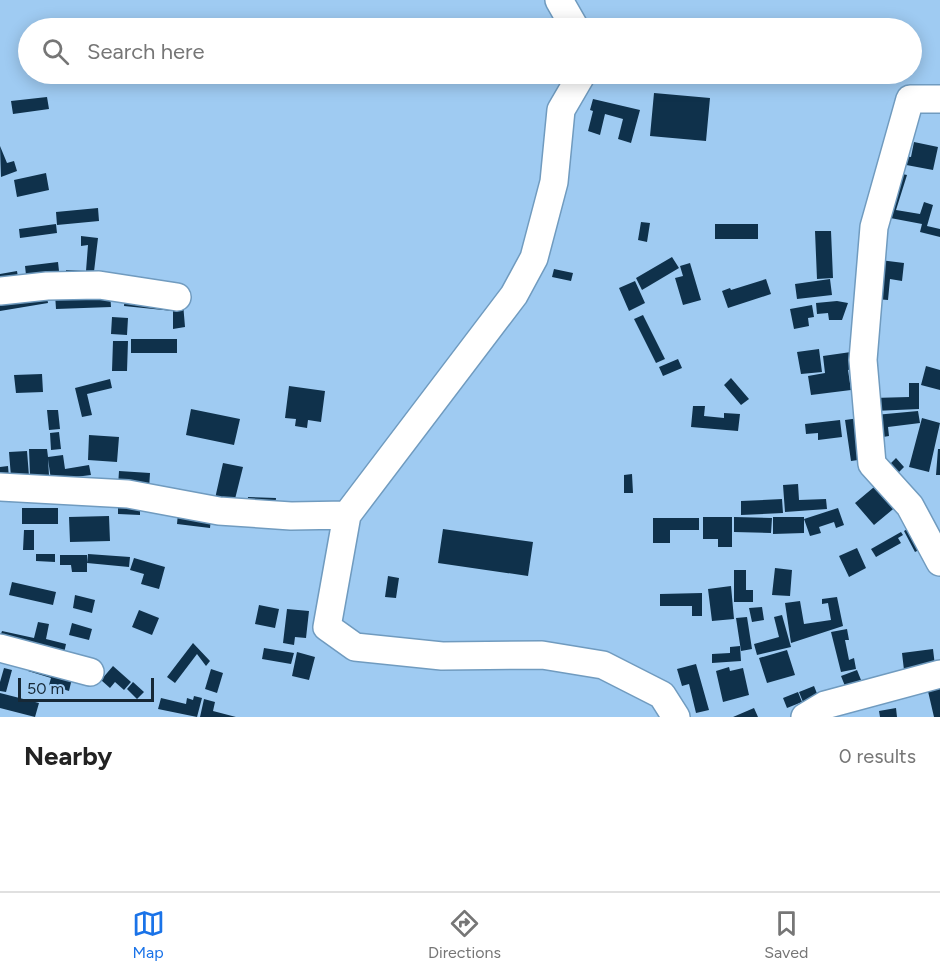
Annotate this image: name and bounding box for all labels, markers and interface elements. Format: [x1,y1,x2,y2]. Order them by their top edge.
search box [18,18,922,84]
icon: search [39,35,72,68]
text: Search here [87,38,205,65]
scale bar [18,675,154,702]
text: 50 m [27,679,64,698]
text: Nearby [24,740,112,772]
text: 0 results [839,744,916,768]
tab: Map [132,907,165,962]
tab: Directions [428,907,501,962]
tab: Saved [764,907,808,962]

